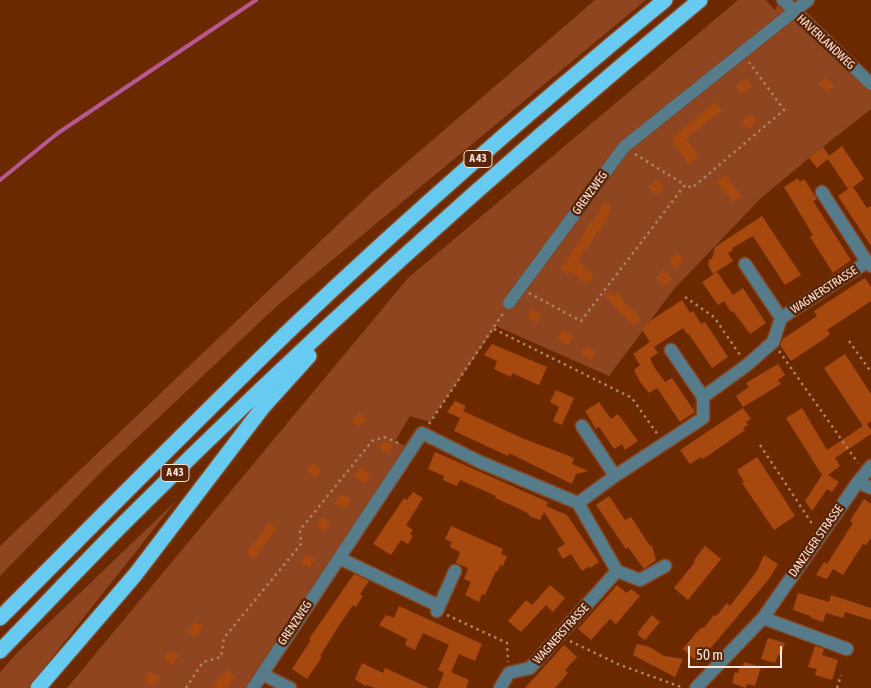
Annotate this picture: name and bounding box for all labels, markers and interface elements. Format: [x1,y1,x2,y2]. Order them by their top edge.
street label: HAVERLANDWEG [794,12,858,72]
road number: A 43 [464,150,492,168]
street label: GRENZWEG [569,168,611,218]
street label: WAGNERSTRASSE [788,263,860,317]
road number: A 43 [161,464,189,482]
street label: DANZIGER STRASSE [786,502,846,580]
street label: GRENZWEG [275,598,315,648]
street label: WAGNERSTRASSE [530,601,592,667]
scale bar [691,636,785,668]
text: 50 m [696,646,723,663]

